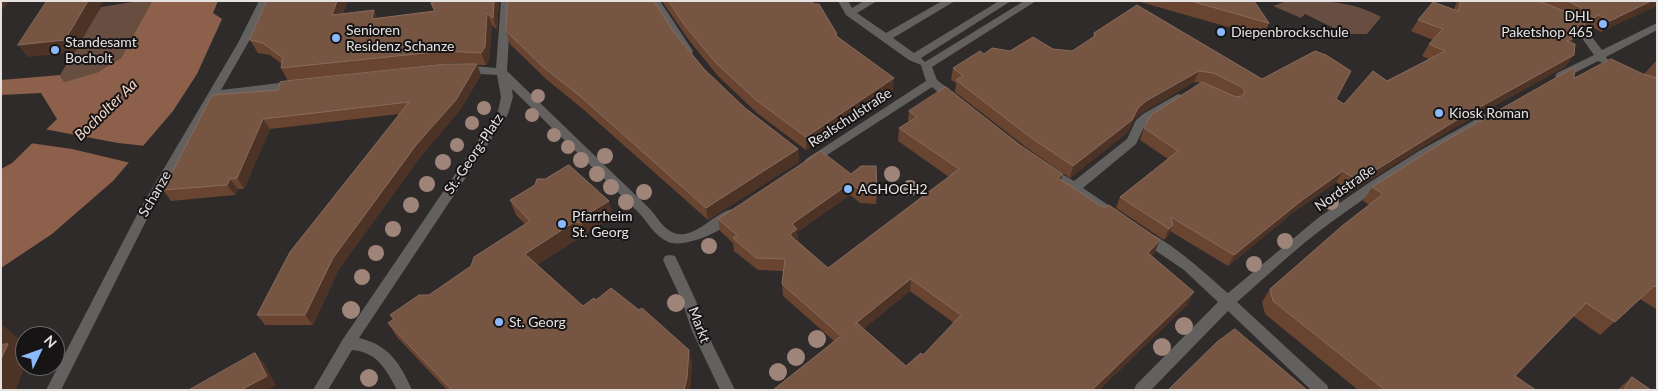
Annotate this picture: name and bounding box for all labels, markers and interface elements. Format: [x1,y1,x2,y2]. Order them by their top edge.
place label: DHL Paketshop 465 [1501,8,1593,40]
marker: DHL Paketshop 465 [1597,18,1609,30]
place label: Senioren Residenz Schanze [346,22,454,54]
place label: Diepenbrockschule [1231,24,1349,40]
marker: Diepenbrockschule [1215,26,1227,38]
marker: Senioren Residenz Schanze [330,32,342,44]
place label: Standesamt Bocholt [65,34,137,66]
marker: Standesamt Bocholt [49,44,61,56]
water label: Bocholter Aa [71,76,141,144]
street label: Realschulstraße [805,85,895,151]
place label: Kiosk Roman [1449,105,1529,121]
marker: Kiosk Roman [1433,107,1445,119]
street label: St.-Georg-Platz [441,111,507,197]
street label: Nordstraße [1312,161,1378,215]
street label: Schanze [135,168,175,220]
place label: AGHOCH2 [858,181,928,197]
marker: AGHOCH2 [842,183,854,195]
place label: Pfarrheim St. Georg [572,208,633,240]
marker: Pfarrheim St. Georg [556,218,568,230]
street label: Markt [685,305,713,345]
place label: St. Georg [509,314,566,330]
marker: St. Georg [493,316,505,328]
north arrow [15,326,65,376]
text: N [41,332,61,351]

